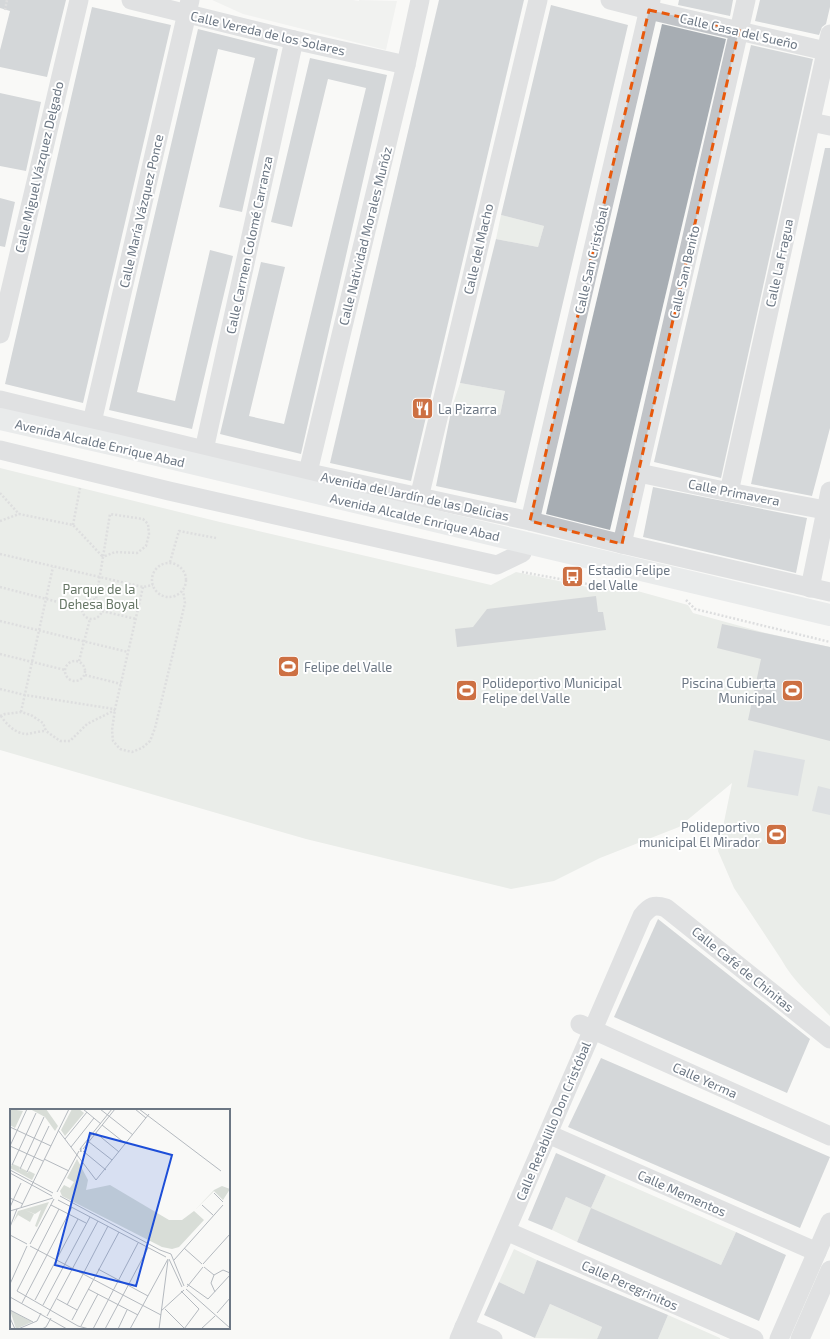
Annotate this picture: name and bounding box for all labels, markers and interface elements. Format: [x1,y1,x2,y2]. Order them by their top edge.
street label: Calle Vereda de los Solares [189,7,347,59]
street label: Calle Casa del Sueño [678,10,800,52]
street label: Calle Miguel Vázquez Delgado [11,80,67,254]
street label: Calle María Vázquez Ponce [116,133,166,289]
street label: Calle Natividad Morales Muñóz [335,145,395,327]
street label: Calle Carmen Colomé Carranza [222,155,276,335]
street label: Calle del Macho [460,202,496,296]
street label: Calle San Cristóbal [571,204,611,316]
street label: Calle La Fragua [762,217,796,309]
street label: Calle San Benito [665,224,703,320]
restaurant icon: La Pizarra [409,396,435,422]
place label: La Pizarra [438,401,497,417]
street label: Avenida Alcalde Enrique Abad [13,416,187,470]
street label: Avenida del Jardín de las Delicias [319,468,511,524]
street label: Calle Primavera [687,475,781,509]
street label: Avenida Alcalde Enrique Abad [328,490,502,544]
place label: Estadio Felipe del Valle [588,562,670,593]
bus stop icon: Estadio Felipe del Valle [560,564,586,590]
park label: Parque de la Dehesa Boyal [59,581,139,612]
sports icon: Felipe del Valle [276,654,302,680]
place label: Felipe del Valle [304,659,392,675]
place label: Polideportivo Municipal Felipe del Valle [482,675,622,706]
place label: Piscina Cubierta Municipal [682,675,776,706]
sports icon: Polideportivo Municipal Felipe del Valle [453,677,479,703]
sports icon: Piscina Cubierta Municipal [779,677,805,703]
place label: Polideportivo municipal El Mirador [639,819,760,850]
sports icon: Polideportivo municipal El Mirador [763,821,789,847]
street label: Calle Café de Chinitas [689,923,797,1015]
street label: Calle Retablillo Don Cristóbal [512,1039,594,1203]
street label: Calle Yerma [670,1059,740,1101]
inset map [10,1109,230,1329]
street label: Calle Mementos [635,1166,729,1220]
street label: Calle Peregrinitos [579,1257,681,1313]

